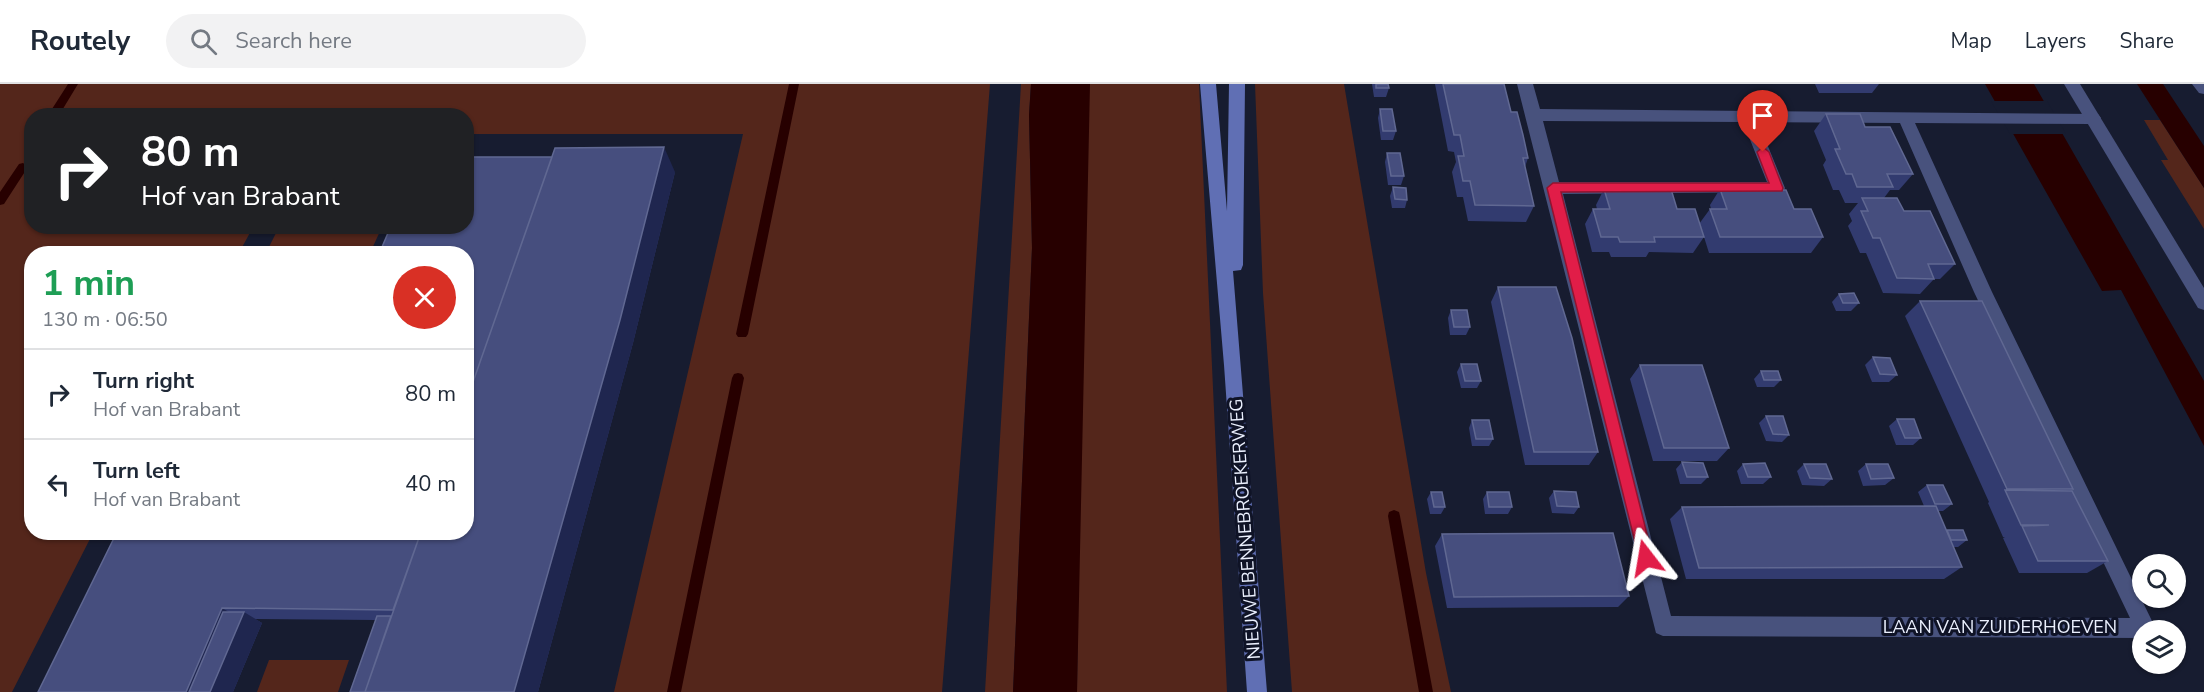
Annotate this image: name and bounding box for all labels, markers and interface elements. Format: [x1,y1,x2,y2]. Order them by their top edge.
search box [166,14,586,68]
text: Routely [30,22,130,60]
icon: search [187,25,220,58]
text: Search here [235,26,352,56]
text: Map [1950,27,1992,55]
text: Layers [2025,27,2086,55]
text: Share [2119,27,2174,55]
pin [1737,90,1788,152]
icon: arrive [1746,99,1779,132]
text: 80 m [141,124,240,181]
icon: right [42,132,120,210]
text: Hof van Brabant [141,178,340,215]
text: 1 min [42,259,135,308]
button: close [393,266,456,329]
text: 130 m · 06:50 [42,306,168,333]
text: Turn right [93,366,194,396]
icon: right [42,378,75,411]
text: 80 m [405,379,456,409]
text: Hof van Brabant [93,396,240,423]
street label: NIEUWE BENNEBROEKERWEG [1224,398,1266,660]
text: Turn left [93,456,180,486]
icon: left [42,468,75,501]
text: 40 m [405,469,456,499]
text: Hof van Brabant [93,486,240,513]
position arrow [1614,526,1678,590]
map controls [2132,554,2186,674]
button: search [2132,554,2186,608]
street label: LAAN VAN ZUIDERHOEVEN [1883,615,2117,639]
button: layers [2132,620,2186,674]

